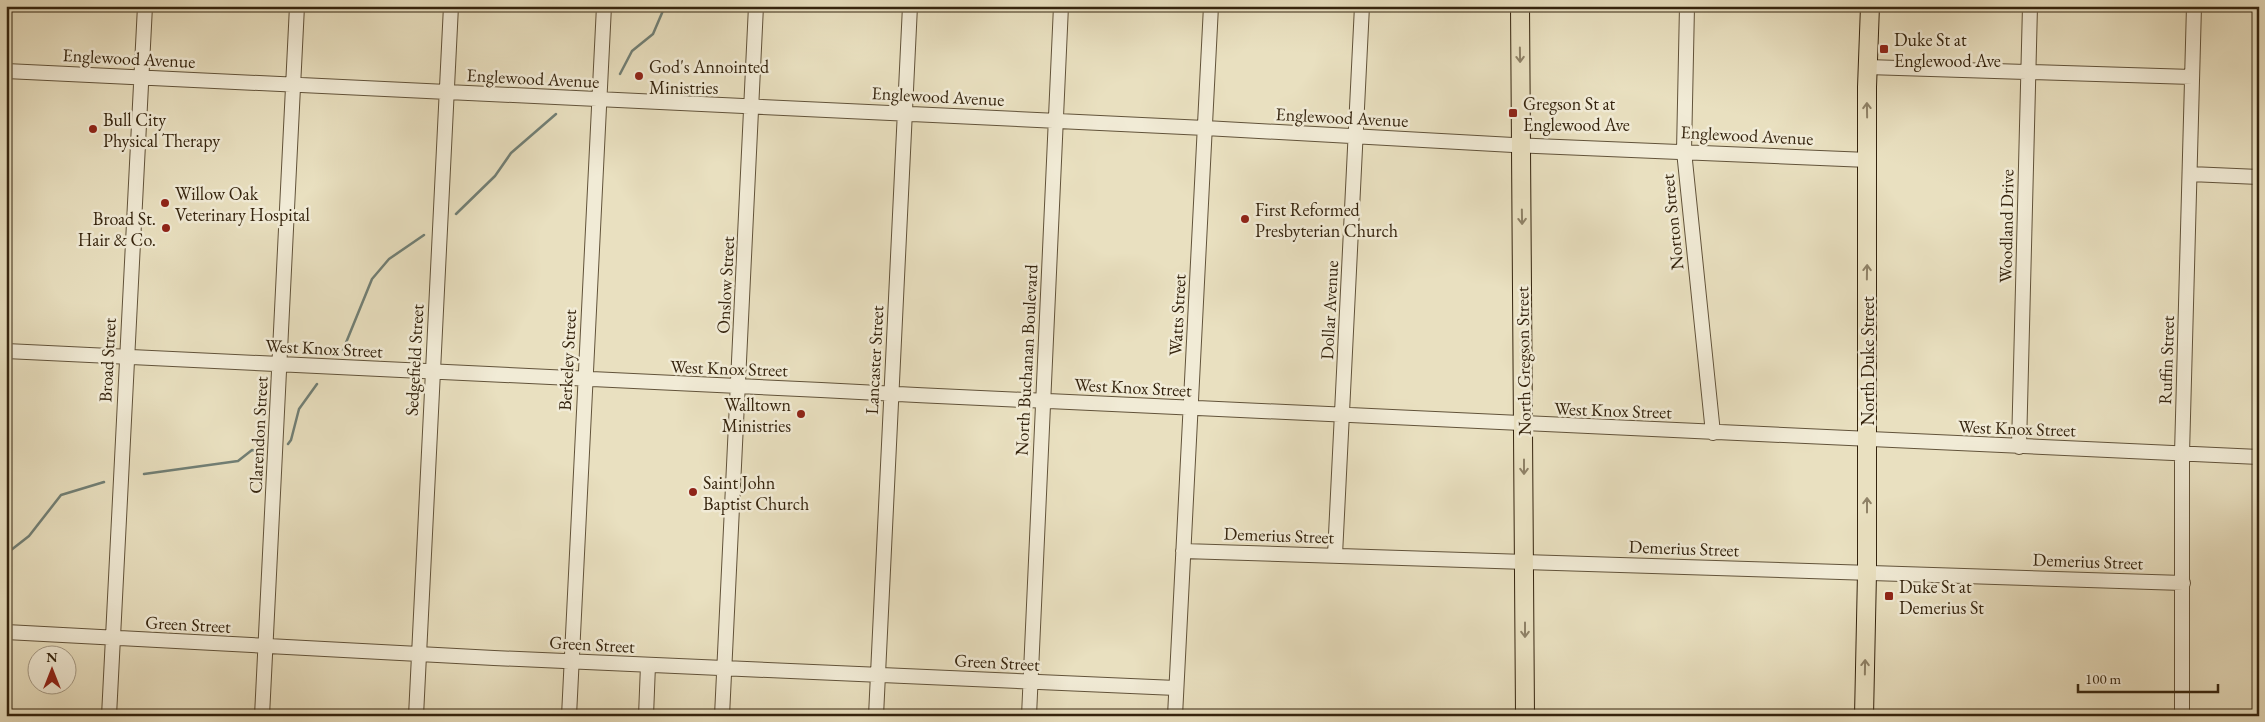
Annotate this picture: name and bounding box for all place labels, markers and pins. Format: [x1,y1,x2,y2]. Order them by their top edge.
place label: Duke St at Englewood Ave [1894,28,2001,72]
marker: Duke St at Englewood Ave [1878,43,1890,55]
place label: God's Annointed Ministries [649,55,770,99]
marker: God's Annointed Ministries [633,70,645,82]
place label: Gregson St at Englewood Ave [1523,92,1630,136]
marker: Gregson St at Englewood Ave [1507,107,1519,119]
place label: Bull City Physical Therapy [103,108,220,152]
marker: Bull City Physical Therapy [87,123,99,135]
place label: Willow Oak Veterinary Hospital [175,182,310,226]
marker: Willow Oak Veterinary Hospital [159,197,171,209]
place label: First Reformed Presbyterian Church [1255,198,1398,242]
place label: Broad St. Hair & Co. [78,207,156,251]
marker: First Reformed Presbyterian Church [1239,213,1251,225]
marker: Broad St. Hair & Co. [160,222,172,234]
place label: Walltown Ministries [722,393,791,437]
marker: Walltown Ministries [795,408,807,420]
place label: Saint John Baptist Church [703,471,809,515]
marker: Saint John Baptist Church [687,486,699,498]
place label: Duke St at Demerius St [1899,575,1984,619]
marker: Duke St at Demerius St [1883,590,1895,602]

